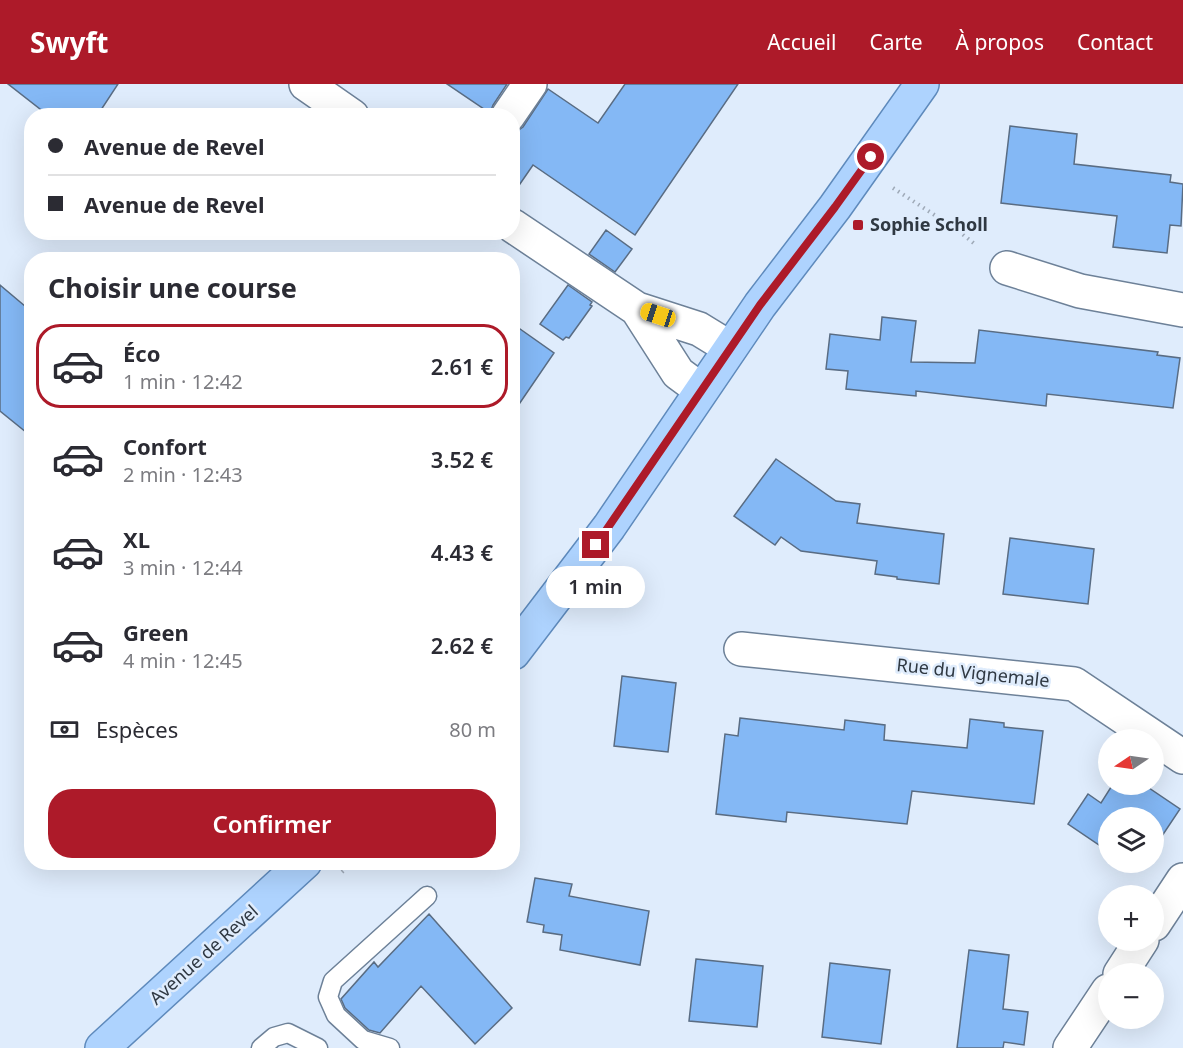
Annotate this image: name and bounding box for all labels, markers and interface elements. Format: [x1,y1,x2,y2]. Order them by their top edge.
text: Swyft [30,23,108,61]
text: Accueil [767,28,836,56]
text: Carte [869,28,923,56]
text: À propos [956,28,1044,56]
text: Contact [1077,28,1153,56]
text: Avenue de Revel [84,131,265,161]
route start [857,143,884,170]
text: Avenue de Revel [84,189,265,219]
place label: Sophie Scholl [870,212,988,236]
marker: Sophie Scholl [851,218,865,232]
text: Choisir une course [48,269,297,306]
car [638,301,678,329]
text: Éco [123,338,160,368]
icon: car [51,339,105,393]
text: 2.61 € [431,351,493,381]
text: 1 min · 12:42 [123,368,243,395]
text: Confort [123,431,207,461]
icon: car [51,432,105,486]
text: 3.52 € [431,444,493,474]
text: 2 min · 12:43 [123,461,243,488]
text: XL [123,524,150,554]
icon: car [51,525,105,579]
route end [582,531,609,558]
text: 4.43 € [431,537,493,567]
text: 3 min · 12:44 [123,554,243,581]
callout: 1 min [546,566,646,608]
text: 1 min [568,573,623,600]
text: Green [123,617,189,647]
icon: car [51,618,105,672]
text: 2.62 € [431,630,493,660]
text: 4 min · 12:45 [123,647,243,674]
street label: Rue du Vignemale [895,652,1051,692]
icon: cash [48,713,81,746]
text: Espèces [96,714,178,744]
text: 80 m [449,716,496,743]
north arrow [1098,729,1164,795]
map controls [1098,729,1164,1029]
button: Confirmer [48,789,496,858]
button: layers [1098,807,1164,873]
button: + [1098,885,1164,951]
street label: Avenue de Revel [144,899,263,1010]
button: − [1098,963,1164,1029]

